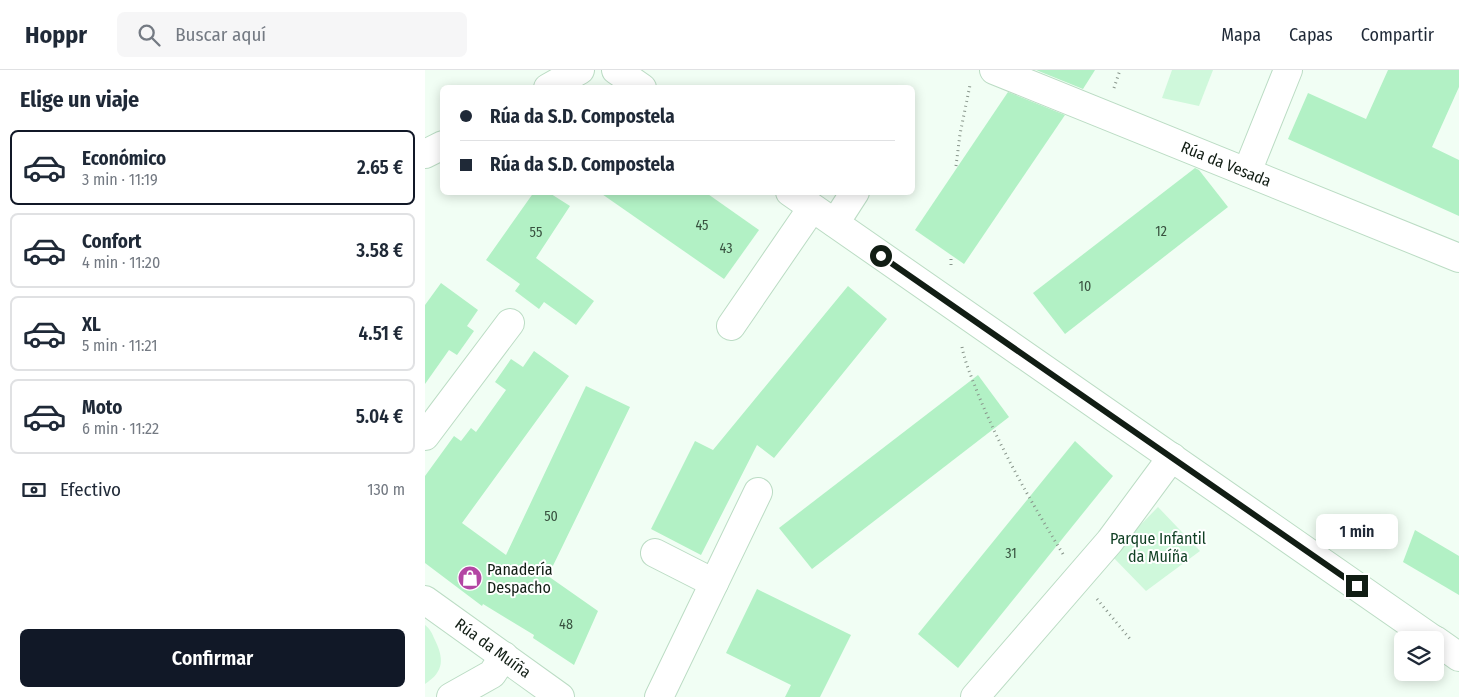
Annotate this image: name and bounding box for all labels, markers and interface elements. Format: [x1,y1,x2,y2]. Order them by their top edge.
search box [117,12,467,57]
text: Hoppr [25,21,87,49]
icon: search [135,21,163,49]
text: Buscar aquí [175,23,266,46]
text: Mapa [1221,24,1261,46]
text: Capas [1289,24,1333,46]
text: Compartir [1361,24,1434,46]
text: Elige un viaje [20,86,139,113]
text: Rúa da S.D. Compostela [490,105,675,128]
street label: Rúa da Vesada [1178,137,1274,191]
icon: car [22,145,67,190]
text: Económico [82,147,166,170]
text: Rúa da S.D. Compostela [490,153,675,176]
text: 2.65 € [357,156,403,179]
text: 3 min · 11:19 [82,170,158,189]
house number: 45 [695,217,709,234]
house number: 12 [1155,223,1167,240]
house number: 55 [530,224,542,241]
icon: car [22,228,67,273]
text: Confort [82,230,142,253]
text: 3.58 € [356,239,403,262]
house number: 43 [720,240,732,257]
route start [870,245,892,267]
text: 4 min · 11:20 [82,253,160,272]
house number: 10 [1079,278,1091,295]
icon: car [22,311,67,356]
text: XL [82,313,101,336]
text: 4.51 € [359,322,403,345]
text: 5 min · 11:21 [82,336,157,355]
icon: car [22,394,67,439]
text: Moto [82,396,122,419]
text: 5.04 € [356,405,403,428]
text: 6 min · 11:22 [82,419,159,438]
icon: cash [20,476,48,504]
text: Efectivo [60,478,121,501]
text: 130 m [367,480,405,499]
house number: 50 [544,508,558,525]
callout: 1 min [1316,514,1398,548]
text: 1 min [1340,522,1374,541]
park label: Parque Infantil da Muíña [1110,529,1206,566]
house number: 31 [1005,545,1017,562]
place label: Panadería Despacho [487,560,553,597]
shop icon: Panadería Despacho [457,565,483,591]
route end [1346,575,1368,597]
street label: Rúa da Muíña [451,614,535,682]
house number: 48 [559,616,573,633]
button: Confirmar [20,629,405,687]
map controls [1394,631,1444,681]
button: layers [1394,631,1444,681]

